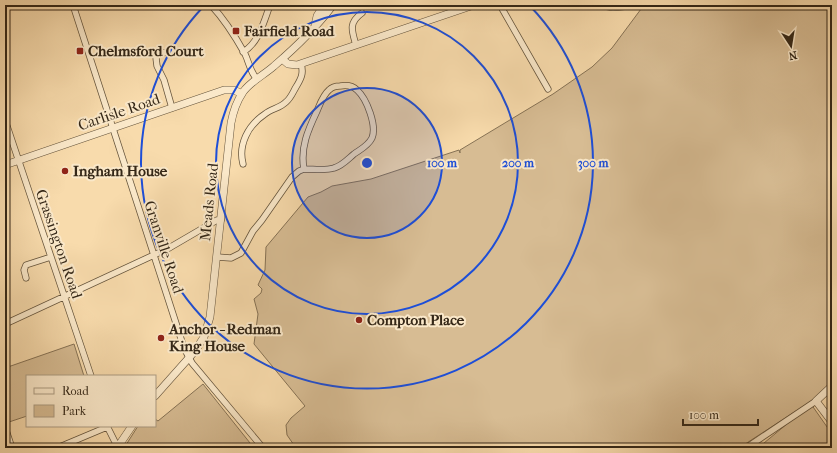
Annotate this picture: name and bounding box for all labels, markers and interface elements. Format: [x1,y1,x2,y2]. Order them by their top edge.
place label: Fairfield Road [243,22,335,40]
marker: Fairfield Road [231,26,241,36]
north arrow [771,26,811,66]
place label: Chelmsford Court [88,42,204,60]
marker: Chelmsford Court [75,46,85,56]
text: N [787,48,798,63]
street label: Carlisle Road [76,89,163,134]
centre of rings [360,156,374,170]
text: 100 m [427,156,458,170]
text: 200 m [502,156,535,170]
text: 300 m [578,156,609,171]
street label: Meads Road [196,161,222,242]
place label: Ingham House [73,162,168,180]
marker: Ingham House [60,166,70,176]
street label: Grassington Road [32,187,86,302]
street label: Granville Road [141,198,188,296]
place label: Compton Place [367,311,465,329]
marker: Compton Place [354,315,364,325]
place label: Anchor - Redman King House [168,320,281,355]
marker: Anchor - Redman King House [156,333,166,343]
legend [26,375,156,427]
text: Road [62,384,89,398]
scale bar [683,401,758,427]
text: Park [62,404,87,418]
text: 100 m [689,408,719,422]

